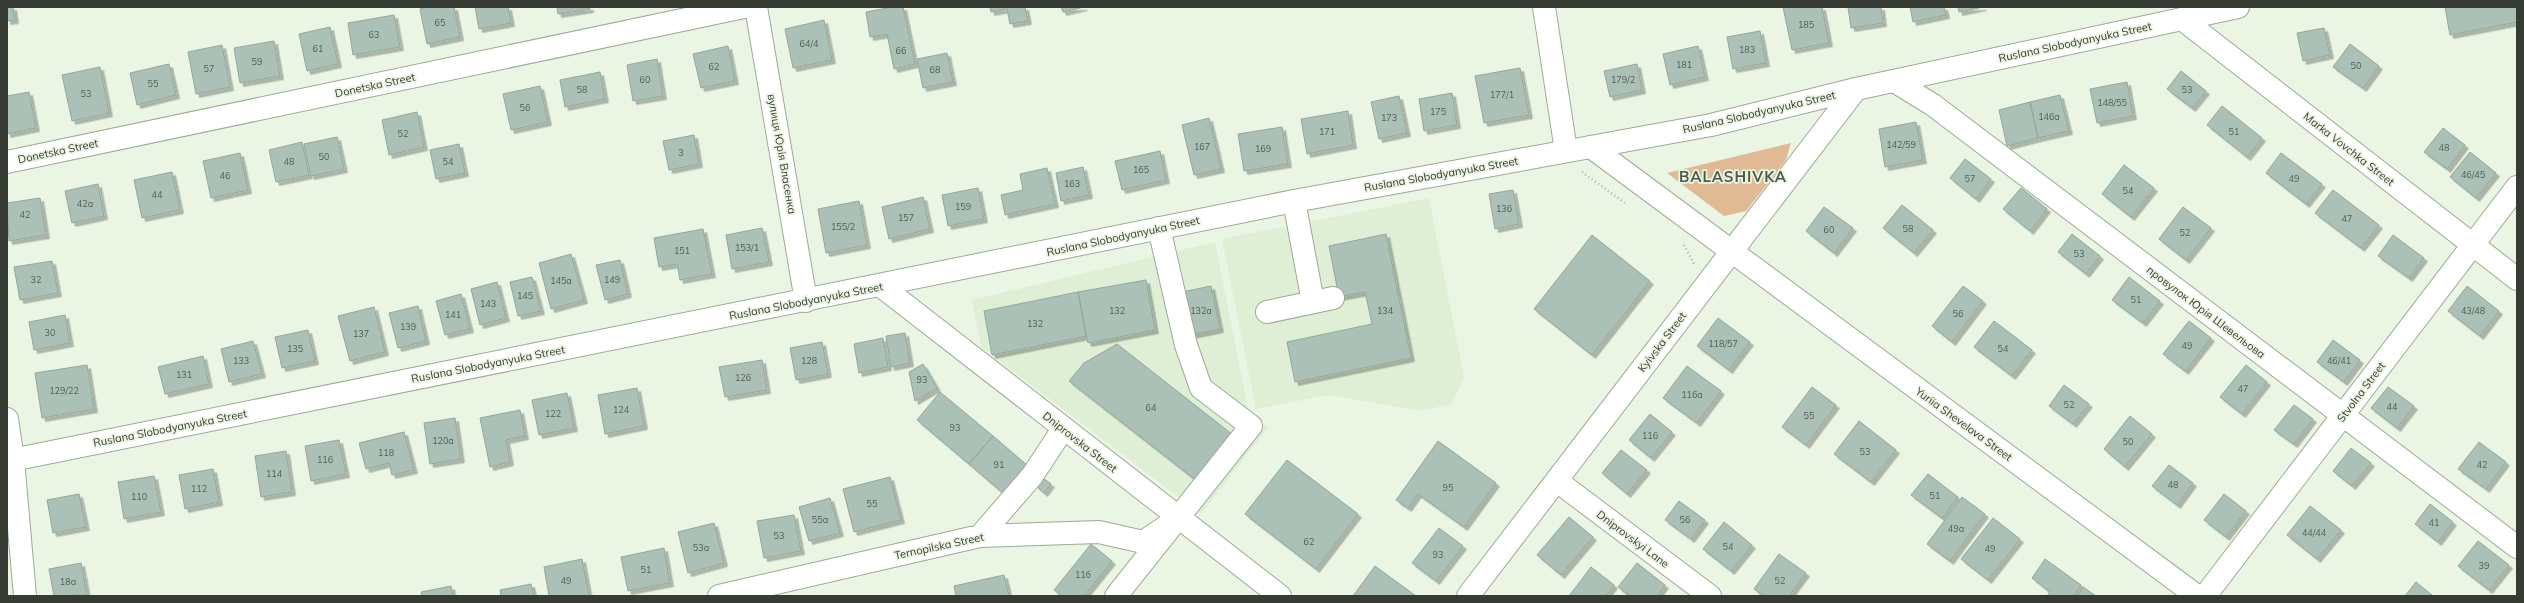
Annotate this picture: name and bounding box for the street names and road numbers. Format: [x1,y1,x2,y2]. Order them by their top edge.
street label: Ruslana Slobodyanyuka Street [1997,19,2153,65]
street label: Donetska Street [334,70,417,100]
street label: Ruslana Slobodyanyuka Street [1681,88,1837,136]
street label: вулиця Юрія Власенка [765,93,799,215]
street label: Marka Vovchka Street [2301,109,2397,189]
street label: Donetska Street [17,136,100,166]
street label: Ruslana Slobodyanyuka Street [1363,154,1519,194]
street label: Ruslana Slobodyanyuka Street [1045,213,1201,259]
street label: провулок Юрія Шевельова [2144,263,2268,361]
street label: Ruslana Slobodyanyuka Street [728,279,884,323]
street label: Kyivska Street [1635,309,1689,375]
street label: Ruslana Slobodyanyuka Street [410,342,566,386]
street label: Stvolna Street [2334,359,2388,425]
street label: Yuriia Shevelova Street [1912,384,2015,464]
street label: Ruslana Slobodyanyuka Street [92,406,248,450]
street label: Dniprovska Street [1040,409,1120,476]
street label: Dniprovskyi Lane [1594,507,1672,571]
street label: Ternopilska Street [893,530,985,562]

